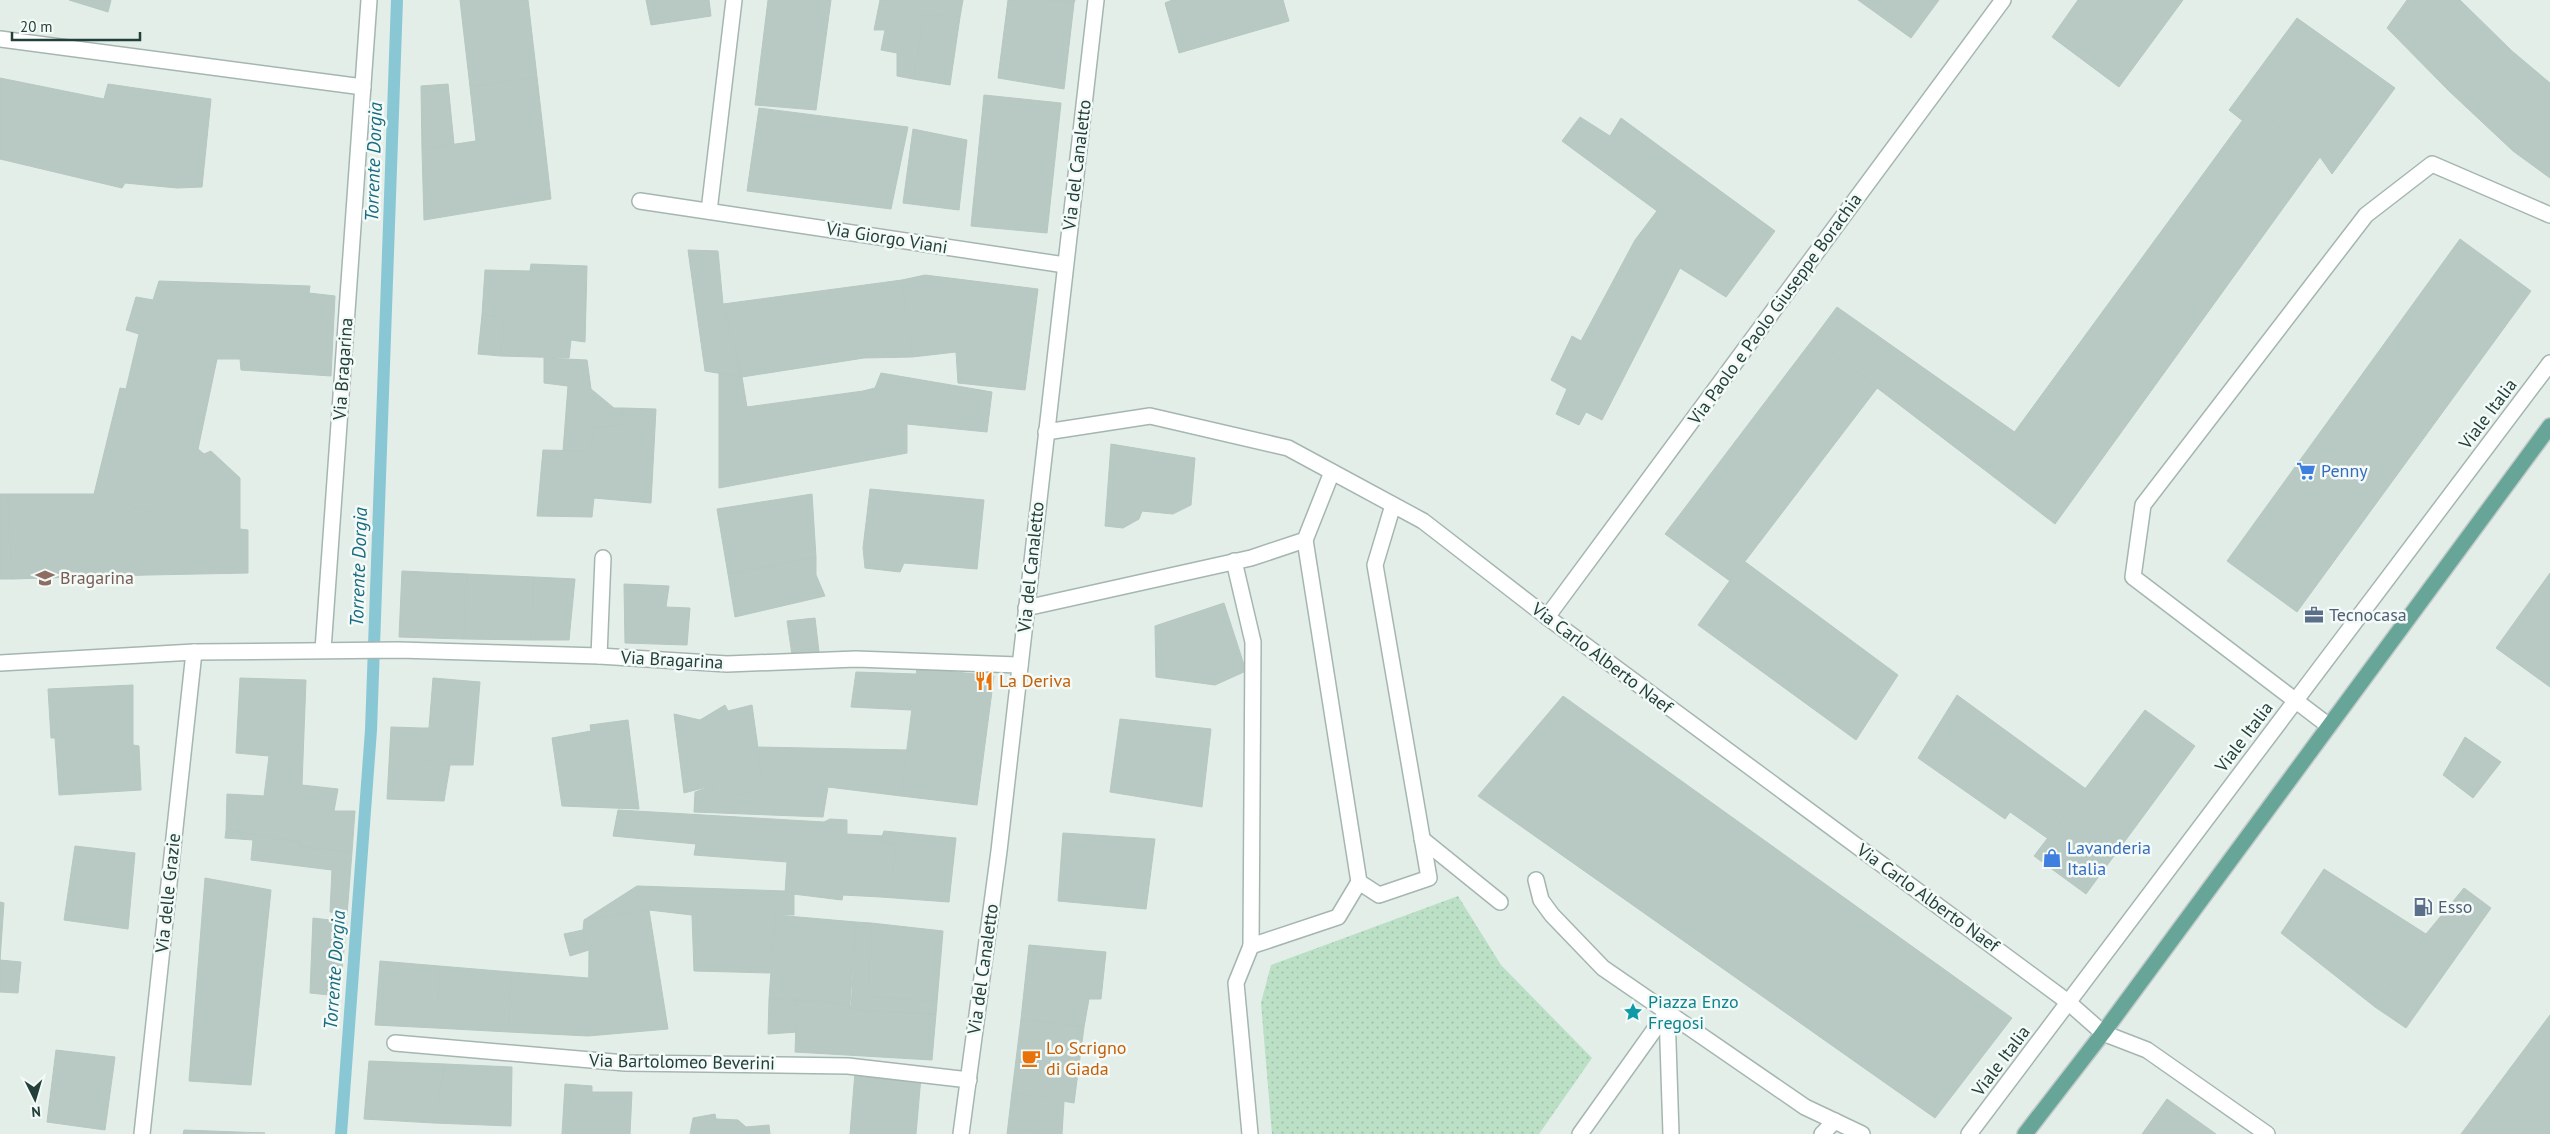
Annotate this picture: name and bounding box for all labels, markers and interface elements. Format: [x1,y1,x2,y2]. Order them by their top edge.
scale bar [12,10,140,42]
text: 20 m [20,17,53,36]
street label: Via del Canaletto [1057,98,1096,233]
water label: Torrente Dorgia [359,101,387,222]
street label: Via Paolo e Paolo Giuseppe Borachia [1682,188,1866,430]
street label: Via Giorgo Viani [824,216,949,258]
street label: Via Bragarina [327,317,358,422]
street label: Viale Italia [2453,374,2522,454]
place label: Penny [2321,459,2368,482]
supermarket icon: Penny [2295,460,2317,482]
street label: Via del Canaletto [1012,500,1049,634]
water label: Torrente Dorgia [344,506,372,627]
place label: Bragarina [60,566,134,589]
school or university icon: Bragarina [34,567,56,589]
street label: Via Carlo Alberto Naef [1526,597,1678,719]
place label: Tecnocasa [2329,603,2407,626]
office icon: Tecnocasa [2303,604,2325,626]
street label: Via Bragarina [619,645,724,674]
place label: La Deriva [999,669,1071,692]
restaurant icon: La Deriva [973,670,995,692]
street label: Viale Italia [2209,697,2278,777]
street label: Via delle Grazie [150,832,185,955]
place label: Lavanderia Italia [2067,836,2151,880]
street label: Via Carlo Alberto Naef [1852,838,2005,958]
shop icon: Lavanderia Italia [2041,847,2063,869]
place label: Esso [2438,895,2472,918]
fuel station icon: Esso [2412,896,2434,918]
street label: Via del Canaletto [962,902,1003,1037]
water label: Torrente Dorgia [318,909,350,1031]
place label: Piazza Enzo Fregosi [1648,990,1739,1034]
place icon: Piazza Enzo Fregosi [1622,1001,1644,1023]
street label: Viale Italia [1966,1021,2035,1101]
place label: Lo Scrigno di Giada [1046,1036,1126,1080]
cafe icon: Lo Scrigno di Giada [1020,1047,1042,1069]
street label: Via Bartolomeo Beverini [588,1048,775,1075]
north arrow [10,1074,60,1124]
text: N [31,1103,42,1121]

